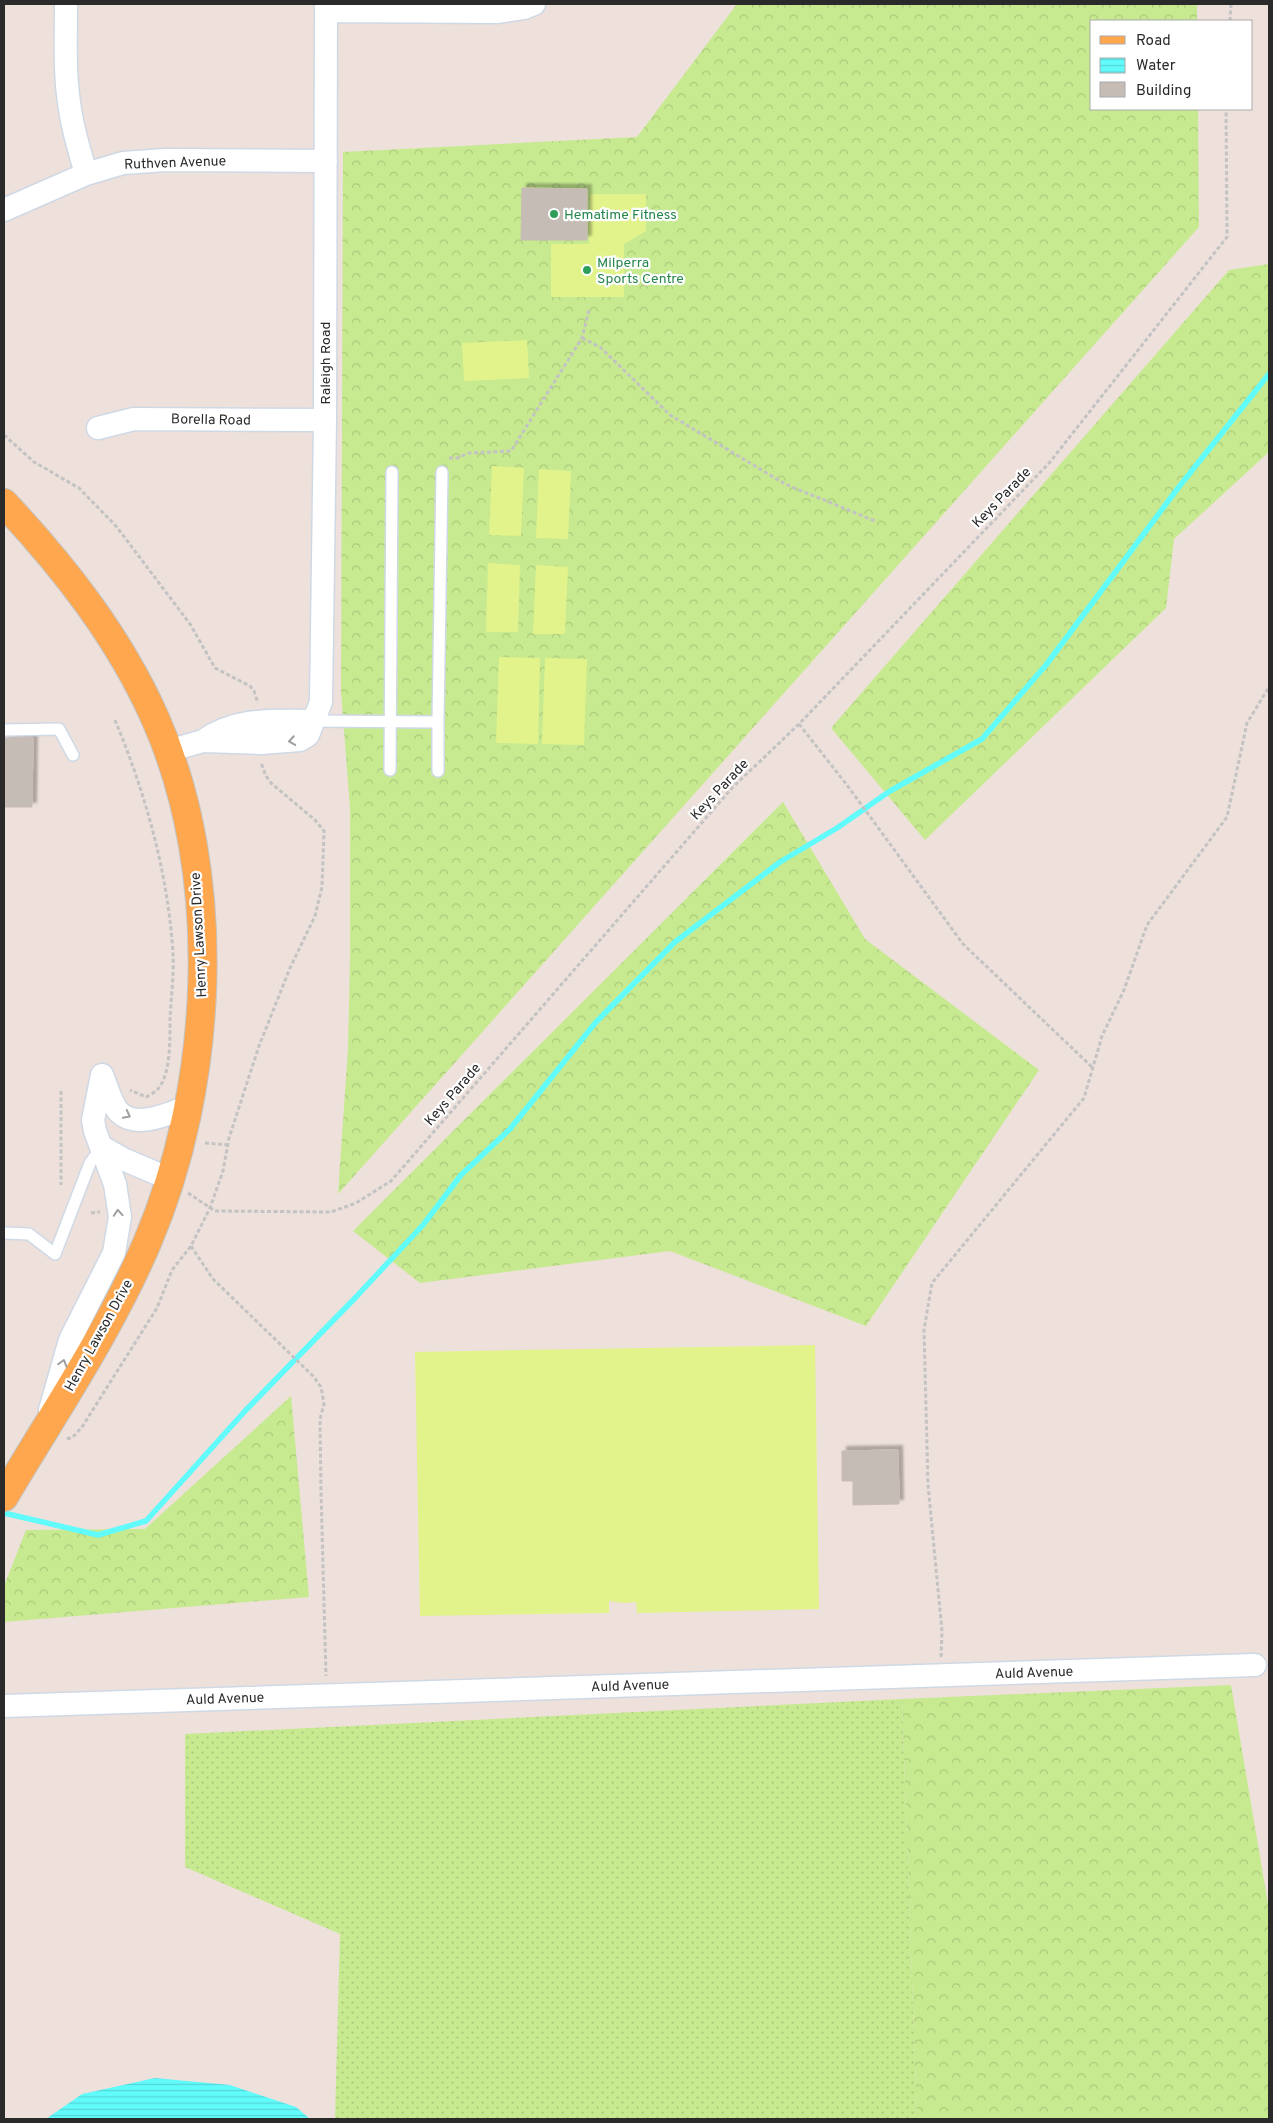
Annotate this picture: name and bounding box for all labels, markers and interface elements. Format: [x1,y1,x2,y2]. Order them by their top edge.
legend [1090,20,1253,110]
text: Road [1136,32,1171,51]
text: Water [1136,57,1176,76]
text: Building [1136,82,1191,101]
street label: Ruthven Avenue [124,153,226,174]
place label: Hematime Fitness [564,207,677,224]
marker: Hematime Fitness [548,208,560,220]
place label: Milperra Sports Centre [597,255,684,288]
marker: Milperra Sports Centre [581,264,593,276]
street label: Raleigh Road [318,322,335,404]
street label: Borella Road [171,411,251,430]
street label: Keys Parade [969,464,1035,532]
one-way arrow [288,735,297,745]
street label: Keys Parade [688,756,753,824]
street label: Henry Lawson Drive [188,872,211,998]
street label: Keys Parade [421,1060,485,1130]
one-way arrow [121,1109,130,1119]
one-way arrow [113,1208,124,1216]
street label: Henry Lawson Drive [61,1277,137,1395]
one-way arrow [58,1360,68,1368]
street label: Auld Avenue [995,1664,1074,1683]
street label: Auld Avenue [591,1677,670,1696]
street label: Auld Avenue [186,1690,265,1709]

